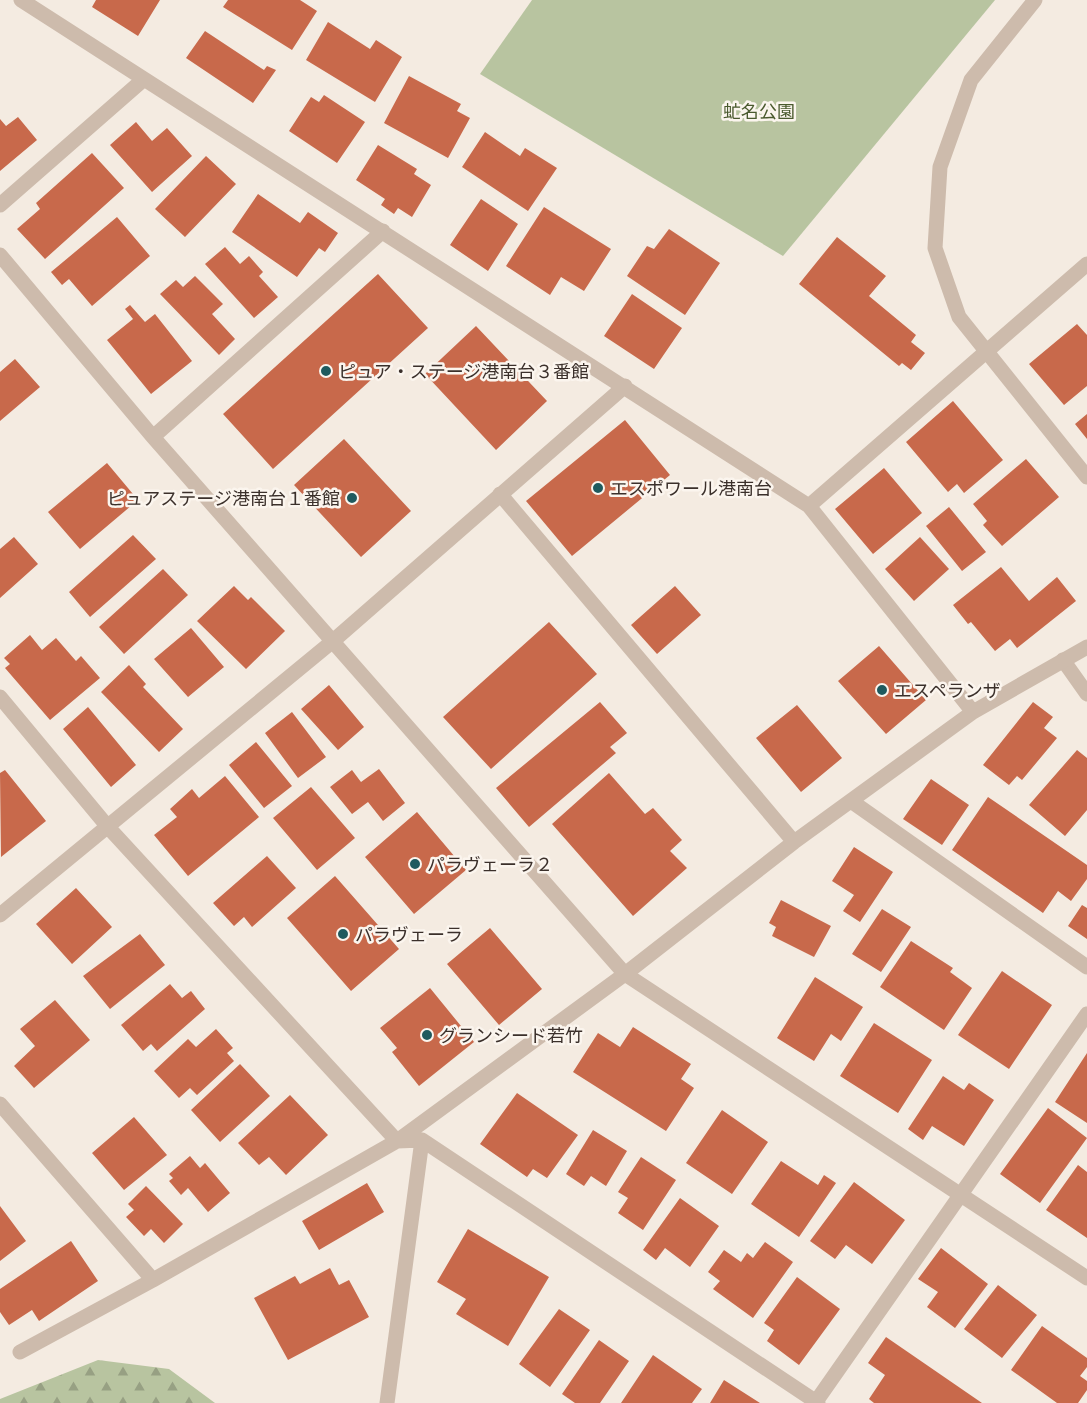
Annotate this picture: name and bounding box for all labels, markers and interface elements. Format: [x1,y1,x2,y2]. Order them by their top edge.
park label: 虻名公園 [723,100,795,122]
place label: ピュア・ステージ港南台３番館 [338,360,589,382]
marker: ピュア・ステージ港南台３番館 [319,364,333,378]
place label: エスポワール港南台 [610,477,772,499]
marker: エスポワール港南台 [591,481,605,495]
place label: ピュアステージ港南台１番館 [107,487,340,509]
marker: ピュアステージ港南台１番館 [345,491,359,505]
place label: エスペランザ [894,679,1001,701]
marker: エスペランザ [875,683,889,697]
place label: パラヴェーラ２ [427,853,553,875]
marker: パラヴェーラ２ [408,857,422,871]
place label: パラヴェーラ [355,923,463,945]
marker: パラヴェーラ [336,927,350,941]
place label: グランシード若竹 [439,1024,583,1046]
marker: グランシード若竹 [420,1028,434,1042]

